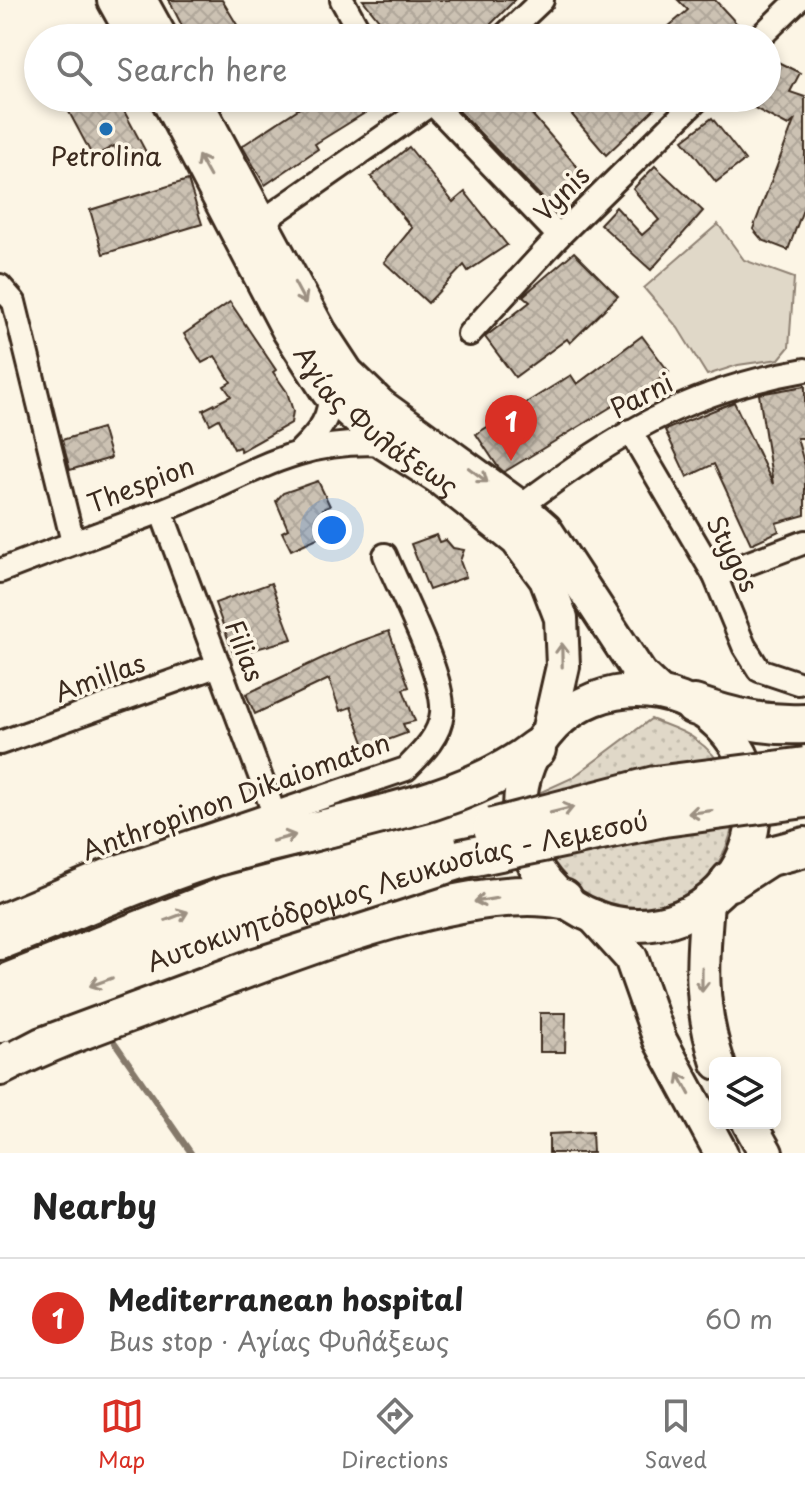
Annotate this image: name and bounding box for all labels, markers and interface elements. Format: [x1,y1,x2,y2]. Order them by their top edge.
search box [24,24,781,112]
icon: search [52,46,96,90]
text: Search here [116,46,288,91]
marker: Petrolina [97,120,115,138]
place label: Petrolina [51,136,162,175]
one-way arrow [196,155,212,178]
street label: Vynis [524,156,598,230]
one-way arrow [292,280,308,304]
street label: Αγίας Φυλάξεως [285,337,468,504]
street label: Parni [603,362,680,427]
pin: 1 [485,395,537,461]
street label: Thespion [81,445,200,522]
one-way arrow [467,467,488,484]
street label: Stygos [697,508,769,599]
your location [312,510,352,550]
street label: Filias [216,614,275,687]
street label: Amillas [49,642,150,711]
one-way arrow [554,642,569,669]
street label: Anthropinon Dikaiomaton [76,722,395,870]
street label: Αυτοκινητόδρομος Λευκωσίας - Λεμεσού [141,800,651,981]
one-way arrow [548,801,574,816]
one-way arrow [688,805,713,820]
one-way arrow [270,830,296,845]
one-way arrow [474,893,499,908]
one-way arrow [164,908,188,922]
one-way arrow [694,966,710,993]
one-way arrow [89,975,114,990]
map controls [709,1057,781,1129]
button: layers [709,1057,781,1129]
one-way arrow [675,1073,691,1097]
text: Nearby [32,1179,157,1231]
text: Mediterranean hospital [108,1276,464,1321]
text: 1 [52,1299,64,1338]
text: 60 m [705,1299,773,1338]
text: Bus stop · Αγίας Φυλάξεως [108,1321,449,1360]
tab: Map [98,1394,145,1475]
tab: Directions [341,1394,448,1475]
tab: Saved [644,1394,707,1475]

